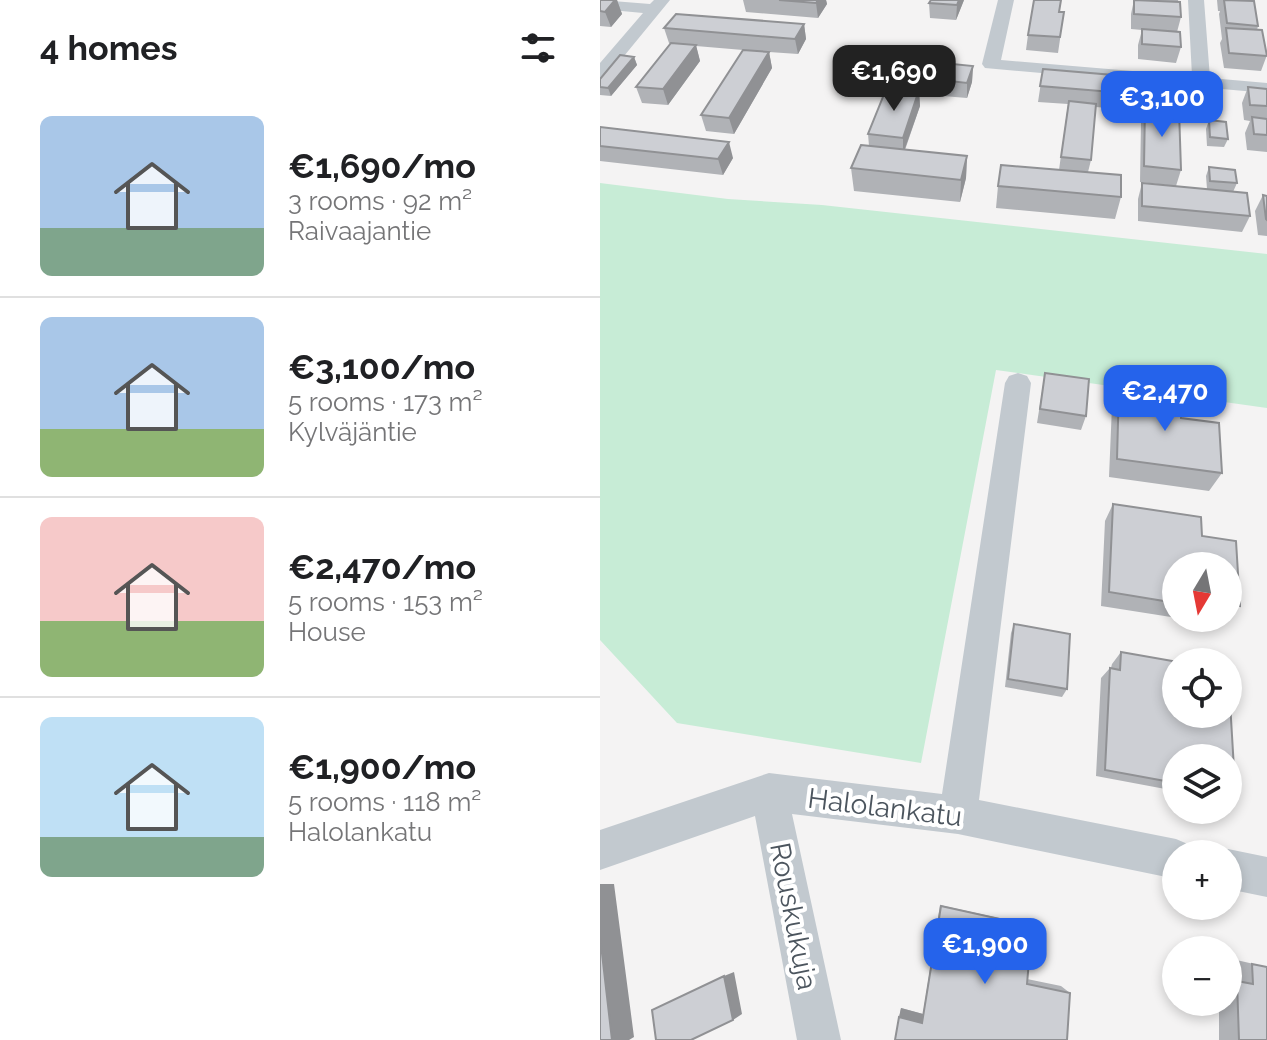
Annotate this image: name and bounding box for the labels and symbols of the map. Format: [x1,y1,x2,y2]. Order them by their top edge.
pin: €1,690 [829,45,959,113]
pin: €3,100 [1097,71,1227,139]
pin: €2,470 [1100,365,1230,433]
north arrow [1162,552,1242,632]
street label: Halolankatu [806,782,964,833]
street label: Rouskukuja [763,840,824,992]
pin: €1,900 [920,918,1050,986]

